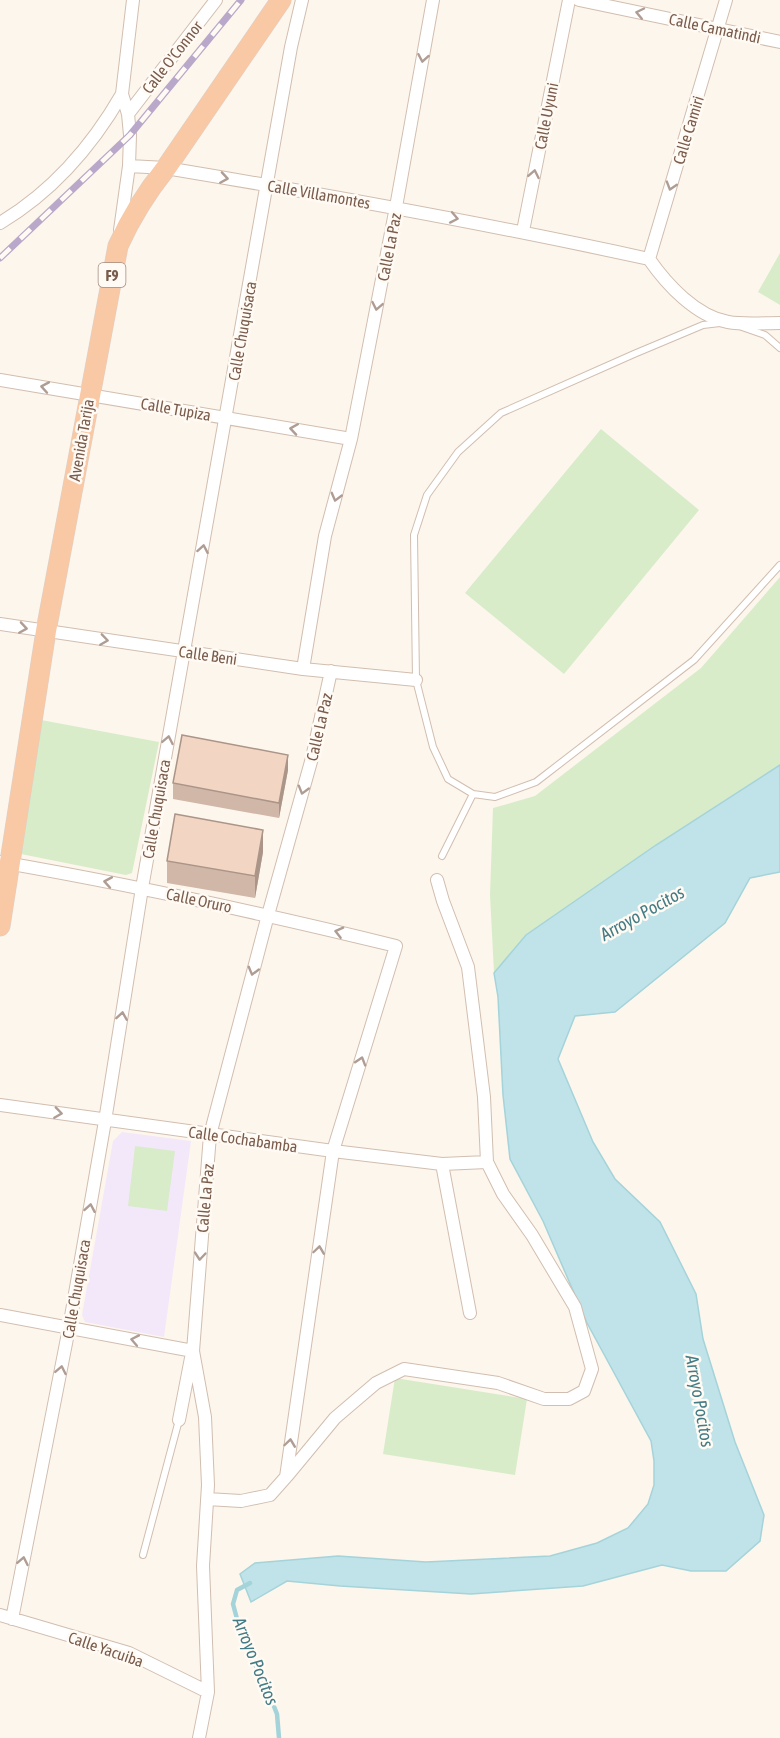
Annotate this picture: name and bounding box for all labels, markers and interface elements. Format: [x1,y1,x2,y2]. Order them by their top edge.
one-way arrow [635,7,645,20]
street label: Calle Camatindi [667,9,763,47]
street label: Calle O'Connor [138,17,206,97]
one-way arrow [417,52,430,62]
street label: Calle Uyuni [531,81,562,151]
street label: Calle Camiri [669,94,707,166]
one-way arrow [527,169,540,179]
one-way arrow [218,171,228,184]
street label: Calle Villamontes [266,176,372,212]
one-way arrow [666,180,678,191]
street label: Calle La Paz [374,211,404,283]
one-way arrow [448,211,458,224]
road number: F9 [98,263,126,287]
street label: Calle Chuquisaca [224,280,261,382]
one-way arrow [371,301,384,311]
one-way arrow [40,381,50,394]
street label: Calle Tupiza [139,394,212,425]
street label: Avenida Tarija [65,398,98,483]
one-way arrow [289,423,299,436]
one-way arrow [330,491,343,501]
one-way arrow [197,544,209,553]
one-way arrow [19,621,28,633]
one-way arrow [100,633,109,645]
street label: Calle Beni [178,642,238,668]
street label: Calle La Paz [302,691,336,763]
one-way arrow [161,736,174,746]
street label: Calle Chuquisaca [138,758,175,860]
one-way arrow [298,784,310,795]
one-way arrow [103,876,112,888]
water label: Arroyo Pocitos [595,881,688,945]
street label: Calle Oruro [165,884,233,916]
one-way arrow [334,927,344,940]
one-way arrow [248,965,260,976]
one-way arrow [115,1011,127,1020]
one-way arrow [354,1056,366,1067]
one-way arrow [53,1107,62,1119]
street label: Calle Cochabamba [187,1122,299,1156]
street label: Calle La Paz [193,1163,217,1233]
one-way arrow [83,1203,96,1213]
street label: Calle Chuquisaca [58,1238,95,1340]
one-way arrow [312,1246,324,1255]
one-way arrow [194,1252,207,1261]
one-way arrow [131,1334,141,1347]
water label: Arroyo Pocitos [681,1352,718,1449]
one-way arrow [54,1365,67,1375]
one-way arrow [284,1439,296,1448]
one-way arrow [16,1557,29,1567]
water label: Arroyo Pocitos [228,1613,283,1708]
street label: Calle Yacuiba [66,1628,146,1670]

